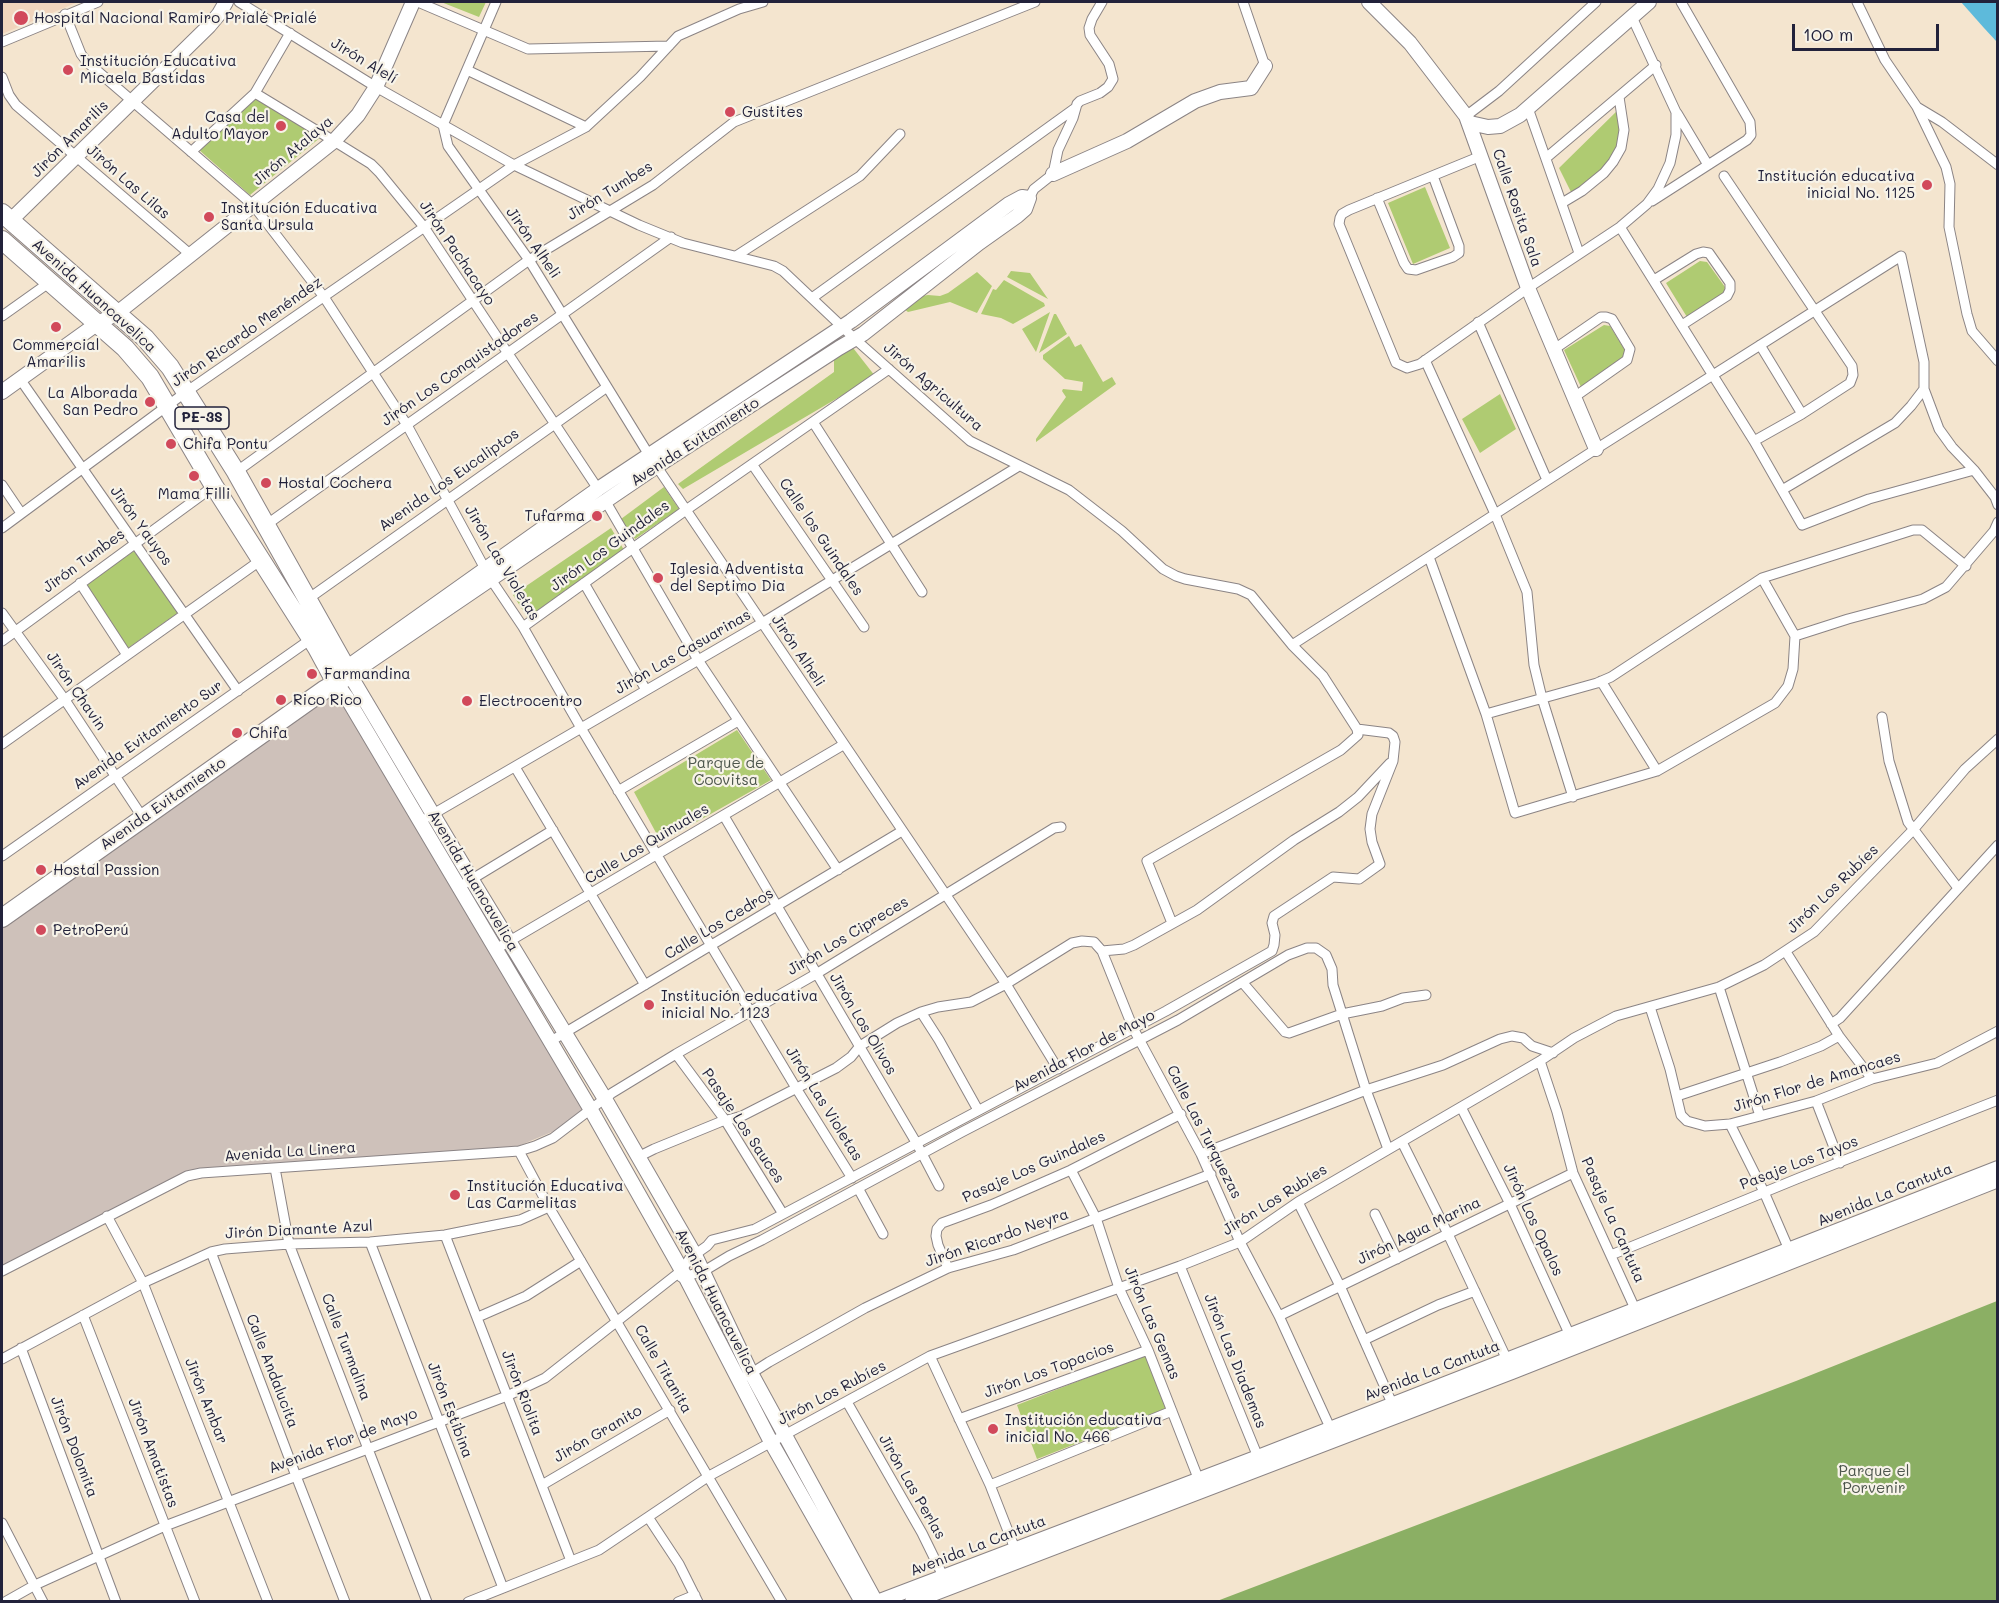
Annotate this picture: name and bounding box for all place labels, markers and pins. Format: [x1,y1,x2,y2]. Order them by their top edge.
marker: Hospital Nacional Ramiro Prialé Prialé [12,9,30,27]
place label: Hospital Nacional Ramiro Prialé Prialé [34,9,317,27]
place label: Institución Educativa Micaela Bastidas [80,52,237,87]
marker: Institución Educativa Micaela Bastidas [61,63,75,77]
place label: Gustites [742,103,803,121]
marker: Gustites [723,105,737,119]
place label: Casa del Adulto Mayor [171,108,269,143]
marker: Casa del Adulto Mayor [274,119,288,133]
place label: Institución educativa inicial No. 1125 [1758,167,1915,202]
marker: Institución educativa inicial No. 1125 [1920,178,1934,192]
place label: Institución Educativa Santa Ursula [221,199,378,234]
marker: Institución Educativa Santa Ursula [202,210,216,224]
marker: Commercial Amarilis [49,320,63,334]
place label: Commercial Amarilis [13,336,99,371]
place label: La Alborada San Pedro [48,384,138,419]
marker: La Alborada San Pedro [143,395,157,409]
place label: Chifa Pontu [183,435,268,453]
marker: Chifa Pontu [164,437,178,451]
marker: Mama Filli [187,469,201,483]
place label: Hostal Cochera [278,474,392,492]
marker: Hostal Cochera [259,476,273,490]
place label: Mama Filli [158,485,230,503]
place label: Tufarma [524,507,585,525]
marker: Tufarma [590,509,604,523]
place label: Iglesia Adventista del Septimo Dia [670,560,804,595]
marker: Iglesia Adventista del Septimo Dia [651,571,665,585]
place label: Farmandina [324,665,411,683]
marker: Farmandina [305,667,319,681]
place label: Rico Rico [293,691,362,709]
place label: Electrocentro [479,692,582,710]
marker: Rico Rico [274,693,288,707]
marker: Electrocentro [460,694,474,708]
place label: Chifa [249,724,288,742]
marker: Chifa [230,726,244,740]
place label: Hostal Passion [53,861,159,879]
marker: Hostal Passion [34,863,48,877]
place label: PetroPerú [53,921,129,939]
marker: PetroPerú [34,923,48,937]
place label: Institución educativa inicial No. 1123 [661,987,818,1022]
marker: Institución educativa inicial No. 1123 [642,998,656,1012]
place label: Institución Educativa Las Carmelitas [467,1177,624,1212]
marker: Institución Educativa Las Carmelitas [448,1188,462,1202]
place label: Institución educativa inicial No. 466 [1005,1411,1162,1446]
marker: Institución educativa inicial No. 466 [986,1422,1000,1436]

